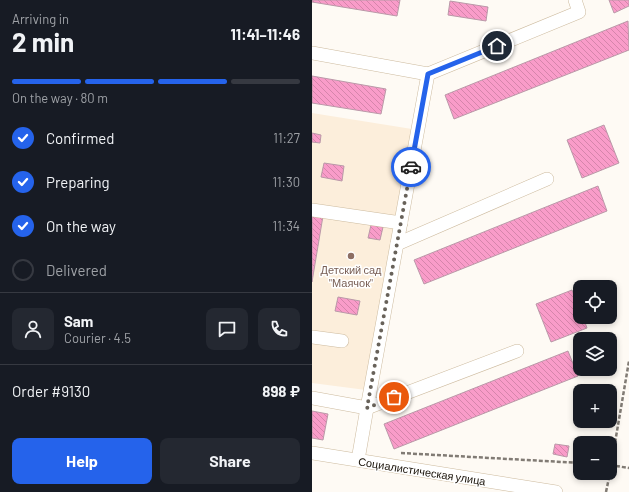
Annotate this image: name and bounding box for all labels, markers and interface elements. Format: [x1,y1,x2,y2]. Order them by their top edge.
text: Arriving in [12,11,69,27]
text: 11:41–11:46 [230,25,300,43]
text: 2 min [12,26,74,57]
pin [480,29,514,63]
icon: home [486,35,508,57]
text: On the way · 80 m [12,90,108,106]
icon: check [12,127,34,149]
text: Confirmed [46,129,114,147]
text: 11:27 [273,130,300,146]
courier [391,147,431,187]
icon: car [400,156,422,178]
icon: check [12,171,34,193]
text: Preparing [46,173,110,191]
text: 11:30 [272,174,300,190]
icon: check [12,215,34,237]
text: On the way [46,217,116,235]
text: 11:34 [273,218,300,234]
marker: Детский сад "Маячок" [346,251,356,261]
text: Delivered [46,261,107,279]
place label: Детский сад "Маячок" [321,263,382,289]
map controls [573,280,617,480]
button: locate [573,280,617,324]
button: person [12,308,54,350]
button: chat [206,308,248,350]
button: phone [258,308,300,350]
text: Sam [64,312,93,330]
text: Courier · 4.5 [64,330,131,346]
button: layers [573,332,617,376]
pin [377,380,411,414]
text: Order #9130 [12,382,90,400]
text: 898 ₽ [262,382,300,400]
button: + [573,384,617,428]
icon: bag [383,386,405,408]
button: − [573,436,617,480]
button: Help [12,438,152,484]
button: Share [160,438,300,484]
street label: Социалистическая улица [357,455,487,488]

